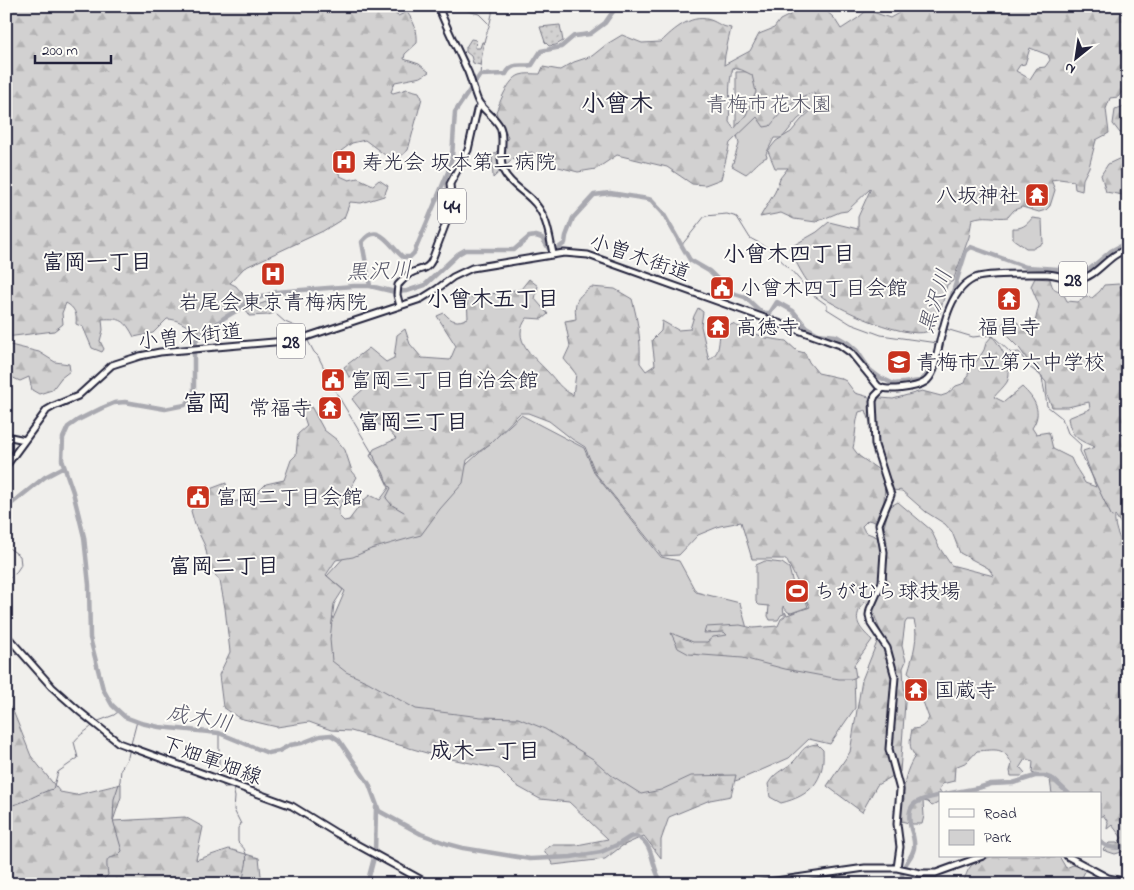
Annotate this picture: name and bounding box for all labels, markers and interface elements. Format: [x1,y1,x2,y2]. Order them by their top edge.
scale bar [35,32,111,64]
north arrow [1052,32,1102,82]
text: 200 m [42,40,78,62]
text: N [1061,57,1080,79]
district label: 小曾木 [581,88,653,123]
park label: 青梅市花木園 [706,91,832,121]
hospital icon: 寿光会 坂本第二病院 [331,149,357,175]
place label: 寿光会 坂本第二病院 [362,149,556,179]
place label: 八坂神社 [936,182,1020,212]
temple icon: 八坂神社 [1024,182,1050,208]
road number: 44 [438,188,466,224]
street label: 小曽木街道 [585,228,694,290]
district label: 小曾木四丁目 [723,240,855,272]
district label: 富岡一丁目 [42,248,152,280]
water label: 黒沢川 [346,256,413,290]
hospital icon: 岩尾会東京青梅病院 [260,261,286,287]
road number: 28 [1059,262,1087,296]
water label: 黒沢川 [911,266,962,338]
public building icon: 小曾木四丁目会館 [709,275,735,301]
place label: 小曾木四丁目会館 [740,275,908,305]
district label: 小曾木五丁目 [427,285,559,317]
temple icon: 福昌寺 [996,286,1022,312]
place label: 岩尾会東京青梅病院 [179,289,368,319]
temple icon: 高徳寺 [705,314,731,340]
place label: 高徳寺 [736,314,799,344]
place label: 福昌寺 [978,314,1041,344]
street label: 小曽木街道 [136,318,244,358]
road number: 28 [277,324,305,358]
school or university icon: 青梅市立第六中学校 [886,349,912,375]
place label: 青梅市立第六中学校 [916,349,1105,379]
public building icon: 富岡三丁目自治会館 [320,367,346,393]
place label: 富岡三丁目自治会館 [350,367,539,397]
district label: 富岡 [183,388,231,423]
place label: 常福寺 [249,395,312,425]
temple icon: 常福寺 [317,395,343,421]
district label: 富岡三丁目 [358,408,468,440]
public building icon: 富岡二丁目会館 [185,484,211,510]
place label: 富岡二丁目会館 [216,484,363,514]
district label: 富岡二丁目 [169,552,279,584]
sports icon: ちがむら球技場 [784,578,810,604]
place label: ちがむら球技場 [814,578,961,608]
temple icon: 国蔵寺 [903,677,929,703]
place label: 国蔵寺 [934,677,997,707]
water label: 成木川 [164,698,235,742]
street label: 下畑軍畑線 [157,730,266,794]
district label: 成木一丁目 [430,737,540,769]
legend [939,792,1102,858]
text: Road [984,803,1017,825]
text: Park [984,827,1012,849]

